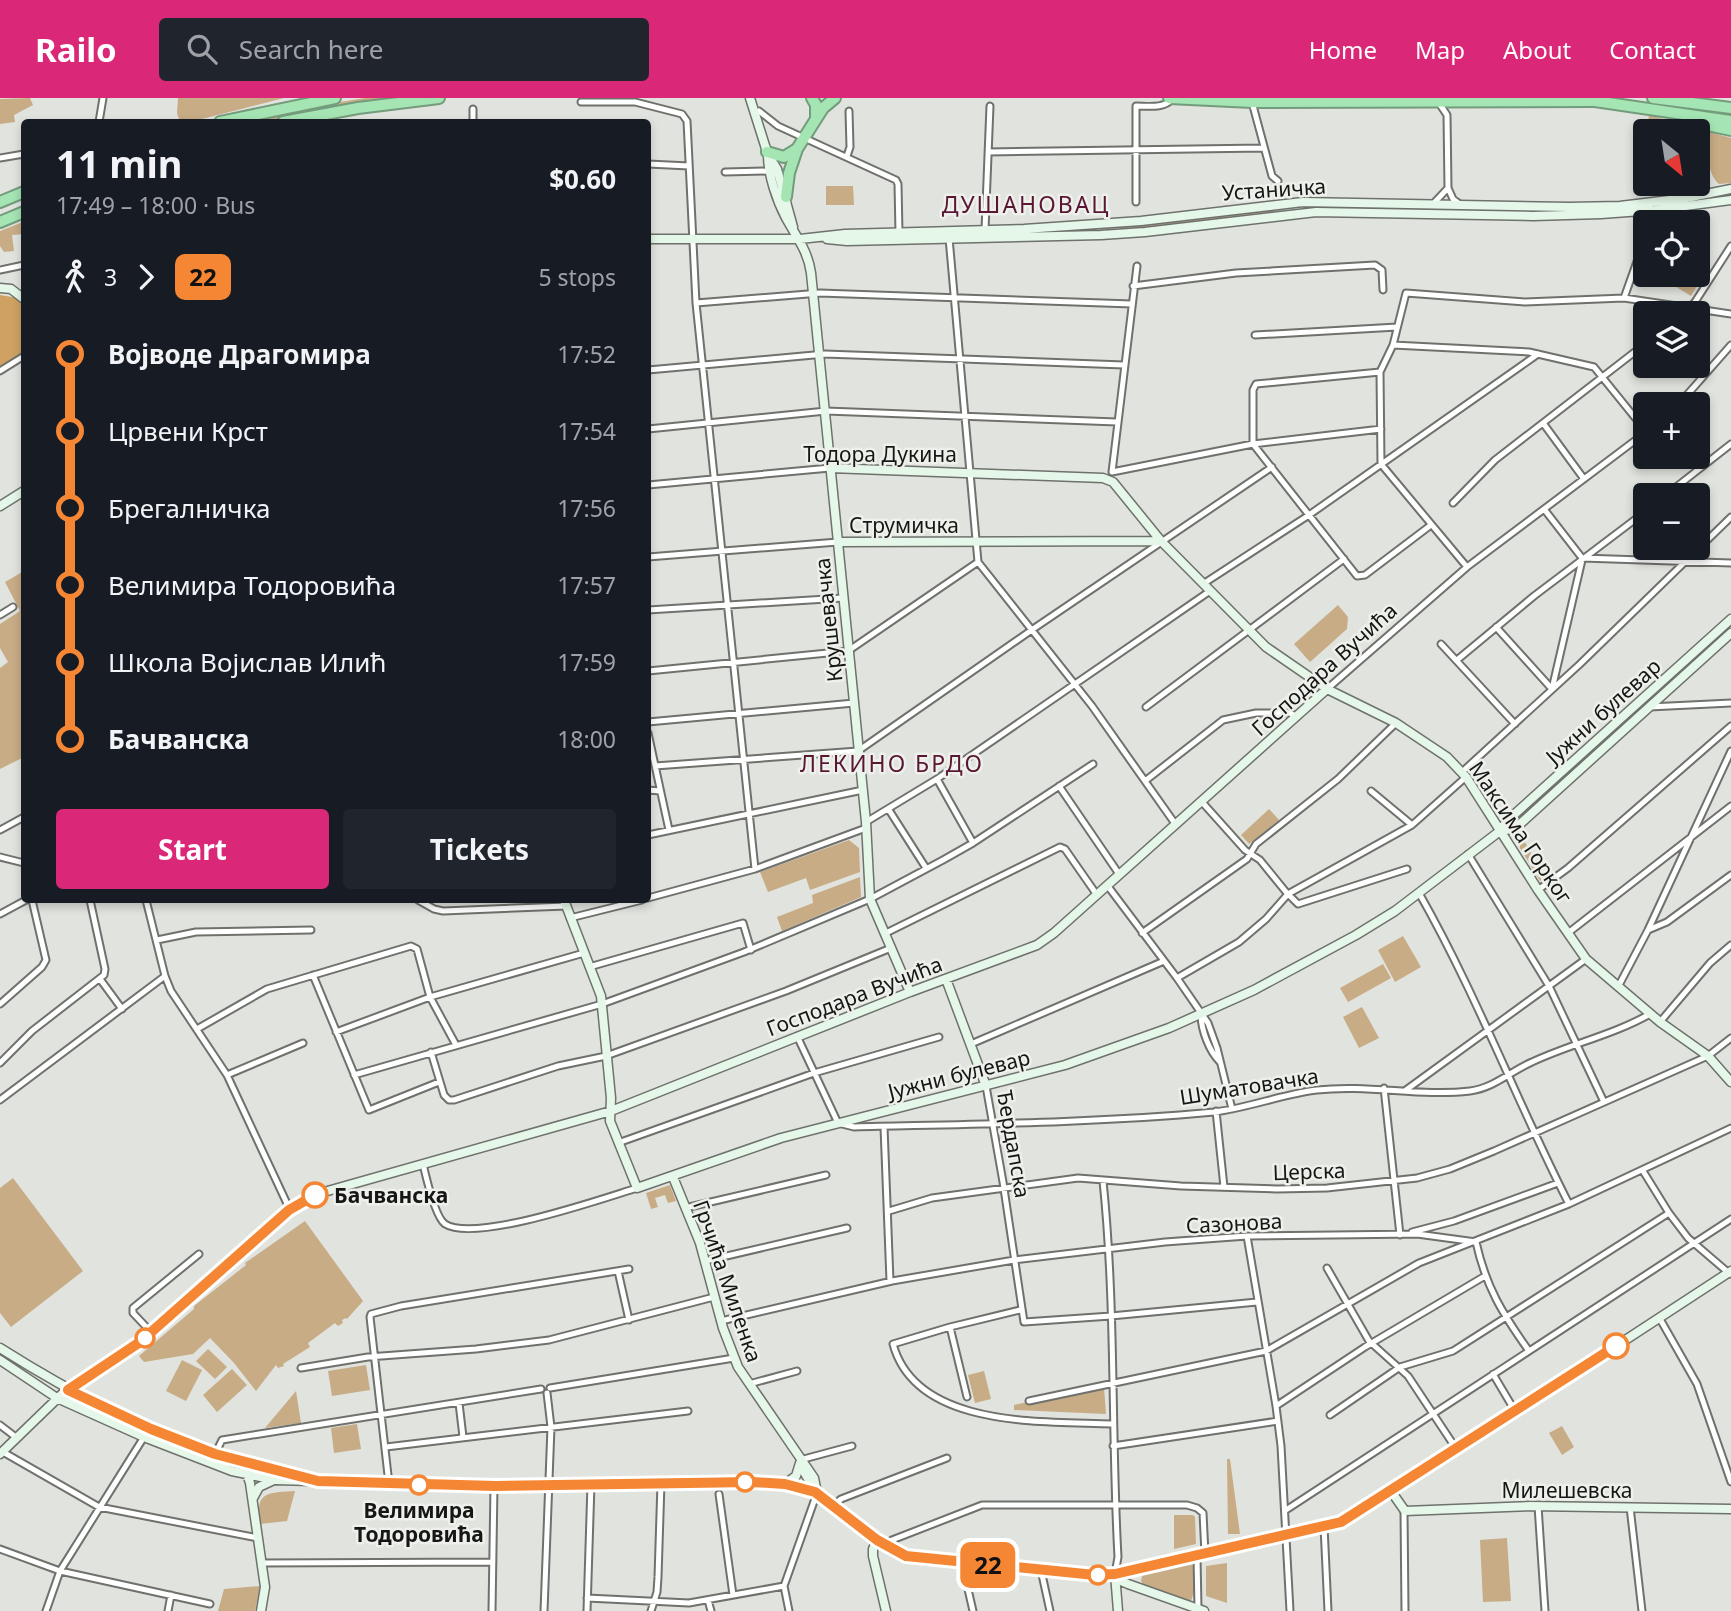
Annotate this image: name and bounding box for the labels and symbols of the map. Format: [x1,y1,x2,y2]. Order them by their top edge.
north arrow [1633,119,1710,196]
street label: Устаничка [1221,171,1327,207]
district label: ДУШАНОВАЦ [942,188,1110,220]
street label: Тодора Дукина [803,440,957,468]
street label: Струмичка [849,511,959,539]
street label: Крушевачка [808,557,848,683]
street label: Господара Вучића [1245,596,1403,742]
street label: Јужни булевар [1538,652,1666,771]
district label: ЛЕКИНО БРДО [800,747,984,779]
street label: Максима Горког [1463,756,1579,908]
street label: Господара Вучића [762,950,946,1042]
street label: Јужни булевар [883,1043,1033,1106]
street label: Шуматовачка [1178,1061,1320,1111]
street label: Ђердапска [991,1088,1037,1200]
street label: Церска [1272,1156,1346,1186]
place label: Бачванска [334,1181,448,1209]
marker: Бачванска [302,1182,328,1208]
street label: Грчића Миленка [687,1196,769,1366]
street label: Сазонова [1185,1206,1283,1240]
unlabelled marker [135,1328,155,1348]
unlabelled marker [1603,1333,1629,1359]
unlabelled marker [735,1472,755,1492]
marker: Велимира Тодоровића [409,1475,429,1495]
street label: Милешевска [1502,1476,1632,1504]
place label: Велимира Тодоровића [354,1496,484,1548]
line badge: 22 [956,1542,1020,1588]
unlabelled marker [1088,1565,1108,1585]

